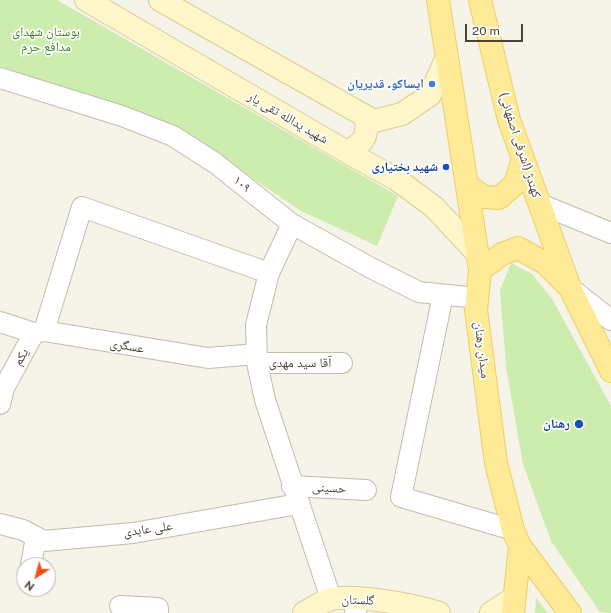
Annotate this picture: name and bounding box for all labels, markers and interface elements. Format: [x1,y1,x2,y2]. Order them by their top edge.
scale bar [467,16,525,42]
park label: بوستان شهدای مدافع حرم [12,24,80,55]
text: 20 m [472,24,500,38]
place label: ایساکو. قدیریان [347,76,424,92]
marker: ایساکو. قدیریان [427,79,437,89]
street label: شهید یدالله تقی یار [245,89,331,147]
street label: کهندژ (اشرفی اصفهانی) [496,90,544,200]
place label: شهید بختیاری [371,159,438,175]
marker: شهید بختیاری [441,162,451,172]
street label: ۱۰۹ [230,172,254,196]
street label: میدان رهنان [471,321,493,379]
street label: عسگری [109,336,145,356]
street label: یکم [10,346,32,368]
street label: آقا سید مهدی [269,355,331,371]
place label: رهنان [543,416,570,432]
marker: رهنان [573,418,585,430]
street label: حسینی [311,479,347,497]
street label: علی عابدی [122,518,174,540]
north arrow [16,557,56,597]
text: N [23,579,37,593]
street label: گلستان [341,592,375,608]

